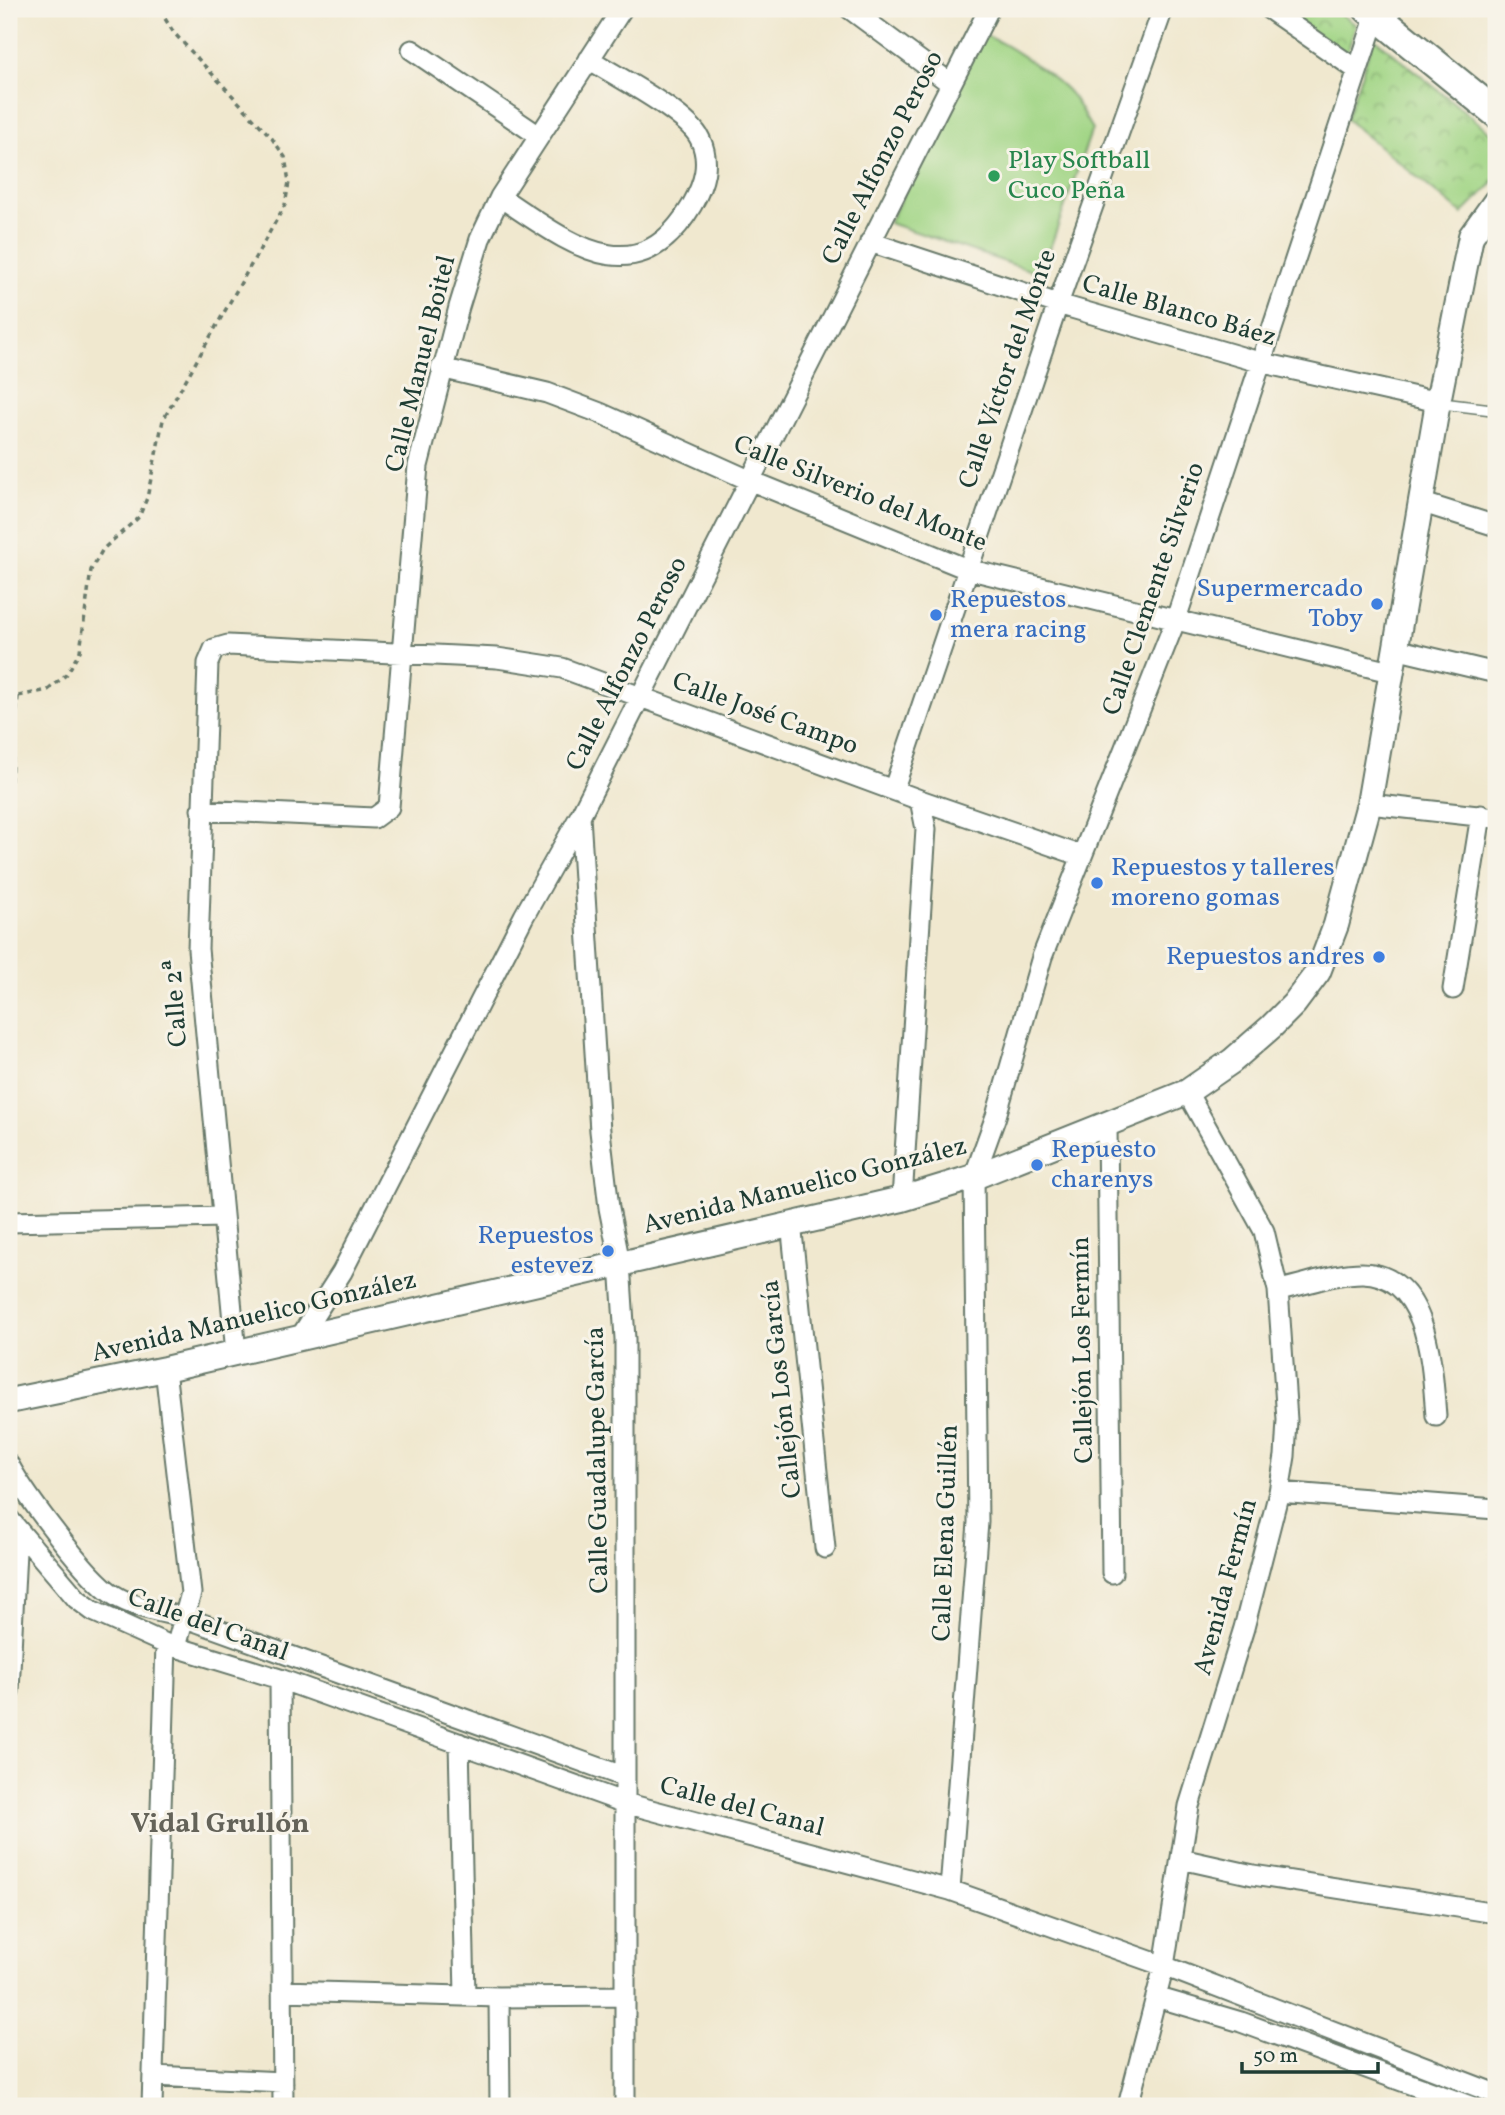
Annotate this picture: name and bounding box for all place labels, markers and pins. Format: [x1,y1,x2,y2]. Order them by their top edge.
place label: Play Softball Cuco Peña [1008,143,1150,209]
marker: Play Softball Cuco Peña [986,168,1002,184]
place label: Supermercado Toby [1197,571,1363,637]
place label: Repuestos mera racing [950,582,1086,648]
marker: Supermercado Toby [1369,596,1385,612]
marker: Repuestos mera racing [928,607,944,623]
place label: Repuestos y talleres moreno gomas [1111,850,1335,916]
marker: Repuestos y talleres moreno gomas [1089,875,1105,891]
place label: Repuestos andres [1166,939,1365,975]
marker: Repuestos andres [1371,949,1387,965]
place label: Repuesto charenys [1051,1132,1156,1198]
marker: Repuesto charenys [1029,1157,1045,1173]
place label: Repuestos estevez [478,1218,594,1284]
marker: Repuestos estevez [600,1243,616,1259]

